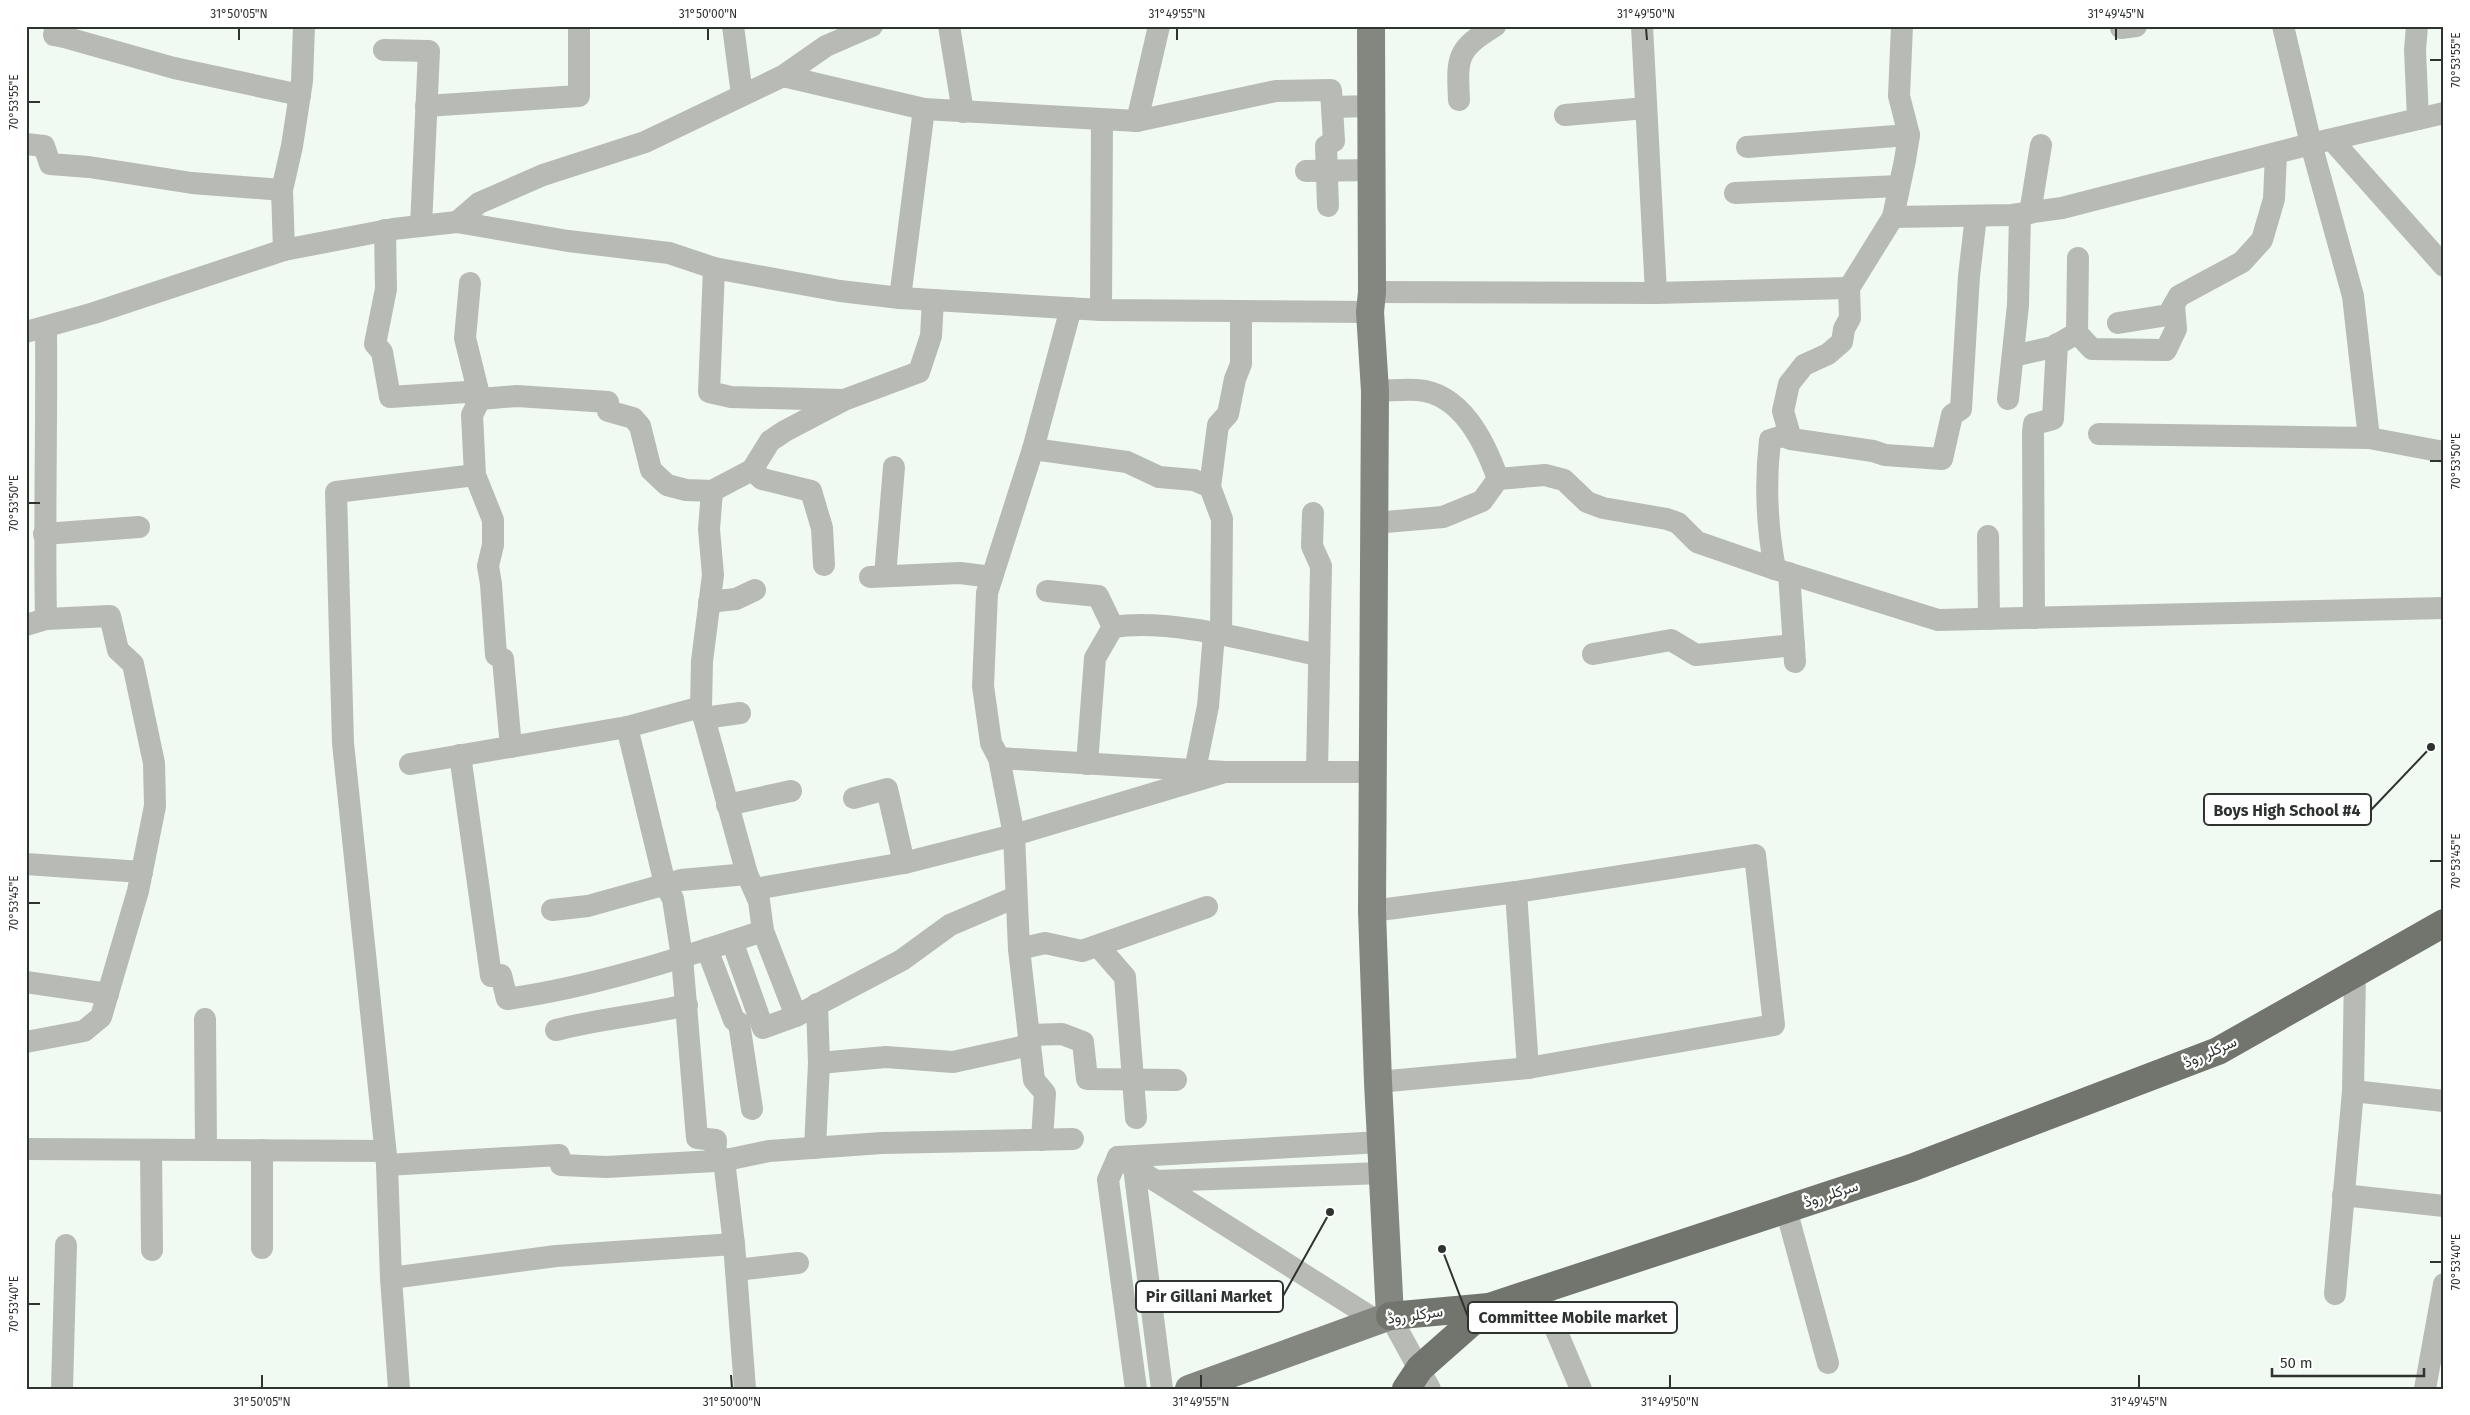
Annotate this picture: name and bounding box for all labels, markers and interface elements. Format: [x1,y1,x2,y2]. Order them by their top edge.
text: 31°50'05"N [210,7,268,21]
text: 31°50'00"N [679,7,737,21]
text: 31°49'55"N [1149,7,1205,21]
text: 31°49'50"N [1617,7,1675,21]
text: 31°49'45"N [2088,7,2144,21]
text: 70°53'55"E [2449,32,2463,88]
text: 70°53'55"E [7,74,21,130]
text: 70°53'50"E [2449,433,2463,489]
text: 70°53'50"E [7,475,21,531]
callout: Boys High School #4 [2204,794,2371,825]
text: Boys High School #4 [2214,801,2361,820]
text: 70°53'45"E [2449,833,2463,889]
text: 70°53'45"E [7,875,21,931]
street label: سرکلر روڈ [2181,1032,2239,1072]
street label: سرکلر روڈ [1802,1177,1861,1211]
text: 70°53'40"E [2449,1234,2463,1290]
text: 70°53'40"E [7,1276,21,1332]
callout: Pir Gillani Market [1136,1281,1283,1312]
text: Pir Gillani Market [1146,1287,1273,1306]
street label: سرکلر روڈ [1386,1302,1444,1328]
callout: Committee Mobile market [1468,1302,1677,1333]
text: Committee Mobile market [1479,1308,1668,1327]
scale bar [2272,1345,2425,1377]
text: 50 m [2280,1354,2313,1372]
text: 31°50'05"N [233,1395,291,1409]
text: 31°50'00"N [703,1395,761,1409]
text: 31°49'55"N [1173,1395,1229,1409]
text: 31°49'50"N [1641,1395,1699,1409]
text: 31°49'45"N [2111,1395,2167,1409]

